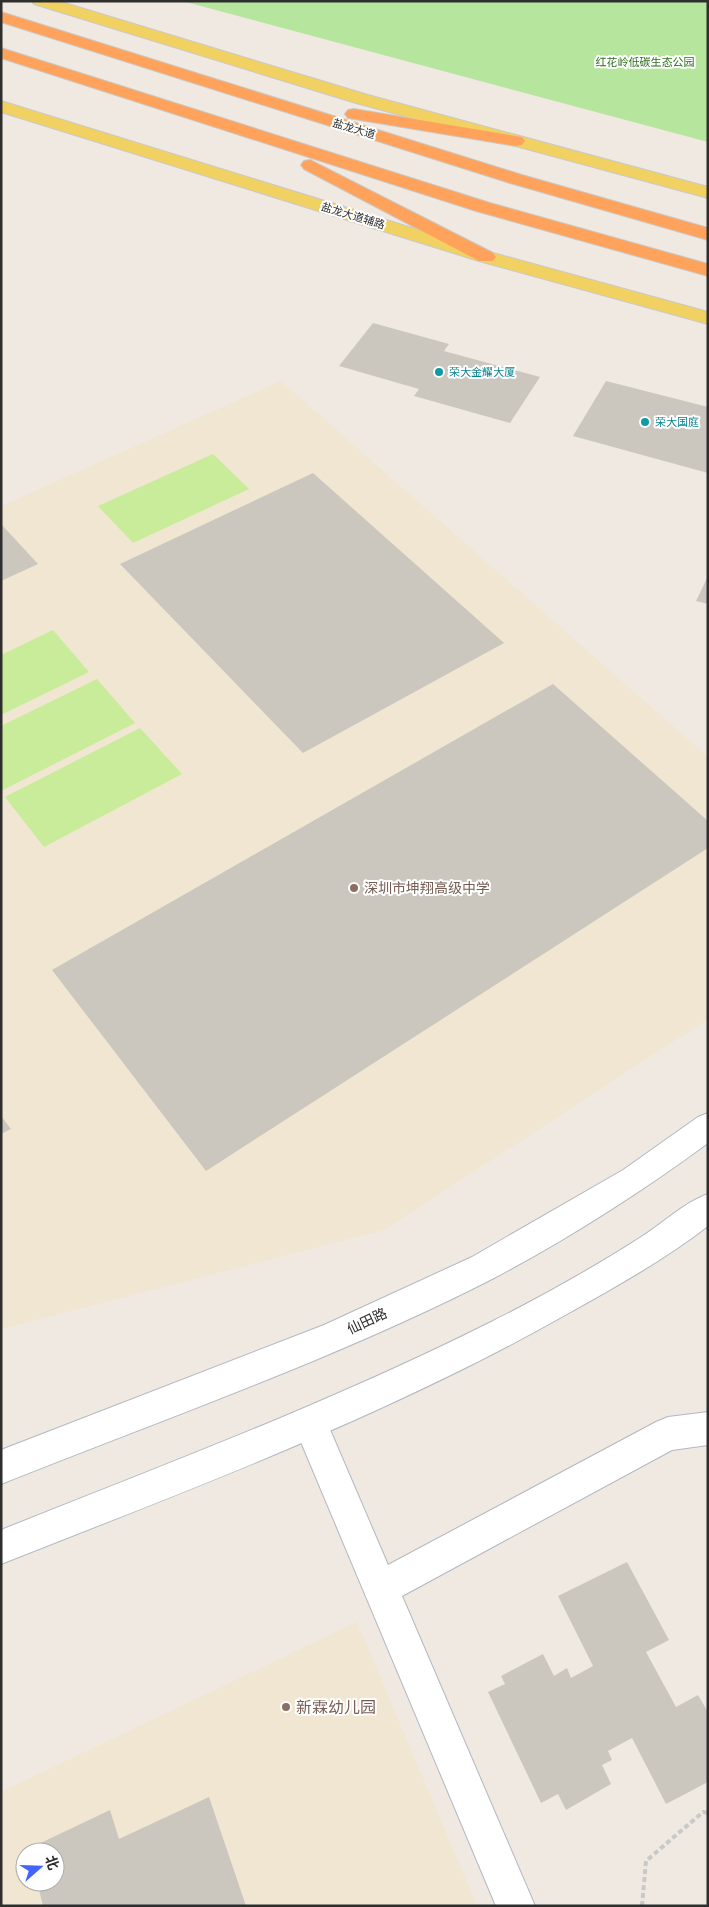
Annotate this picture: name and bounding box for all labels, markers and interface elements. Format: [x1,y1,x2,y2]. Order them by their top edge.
park label: 红花岭低碳生态公园 [596,56,695,69]
street label: 盐龙大道 [331,116,377,142]
street label: 盐龙大道辅路 [320,200,386,232]
marker: 荣大金耀大厦 [433,366,445,378]
place label: 荣大金耀大厦 [449,366,515,379]
marker: 荣大国庭 [639,416,651,428]
place label: 荣大国庭 [655,416,699,429]
place label: 深圳市坤翔高级中学 [364,880,490,896]
marker: 深圳市坤翔高级中学 [348,882,360,894]
street label: 仙田路 [345,1305,389,1337]
place label: 新霖幼儿园 [296,1698,376,1717]
marker: 新霖幼儿园 [280,1701,292,1713]
north arrow [15,1842,65,1892]
text: 北 [42,1853,62,1872]

